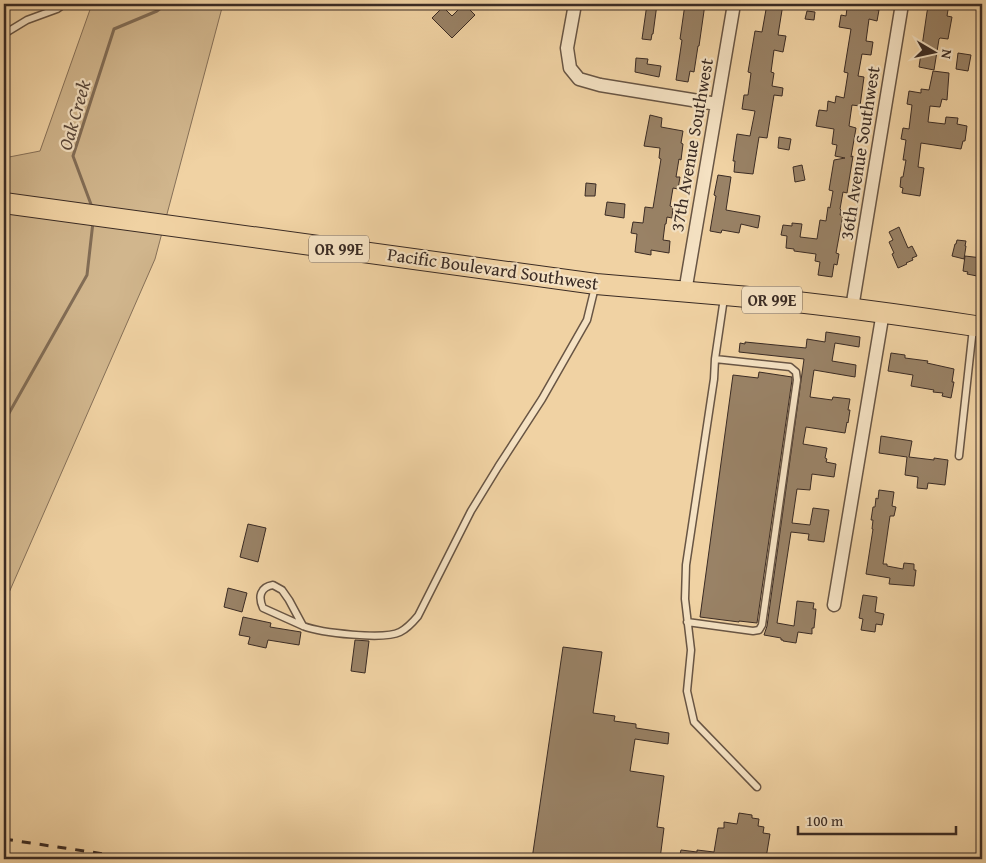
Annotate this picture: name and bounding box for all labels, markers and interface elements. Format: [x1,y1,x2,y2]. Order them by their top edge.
north arrow [908,28,958,78]
text: N [936,48,957,61]
street label: 37th Avenue Southwest [663,55,720,234]
street label: 36th Avenue Southwest [832,63,887,242]
water label: Oak Creek [51,76,97,153]
road number: OR 99E [309,235,369,262]
street label: Pacific Boulevard Southwest [386,240,601,297]
road number: OR 99E [742,286,802,314]
scale bar [798,803,956,835]
text: 100 m [806,810,844,831]

